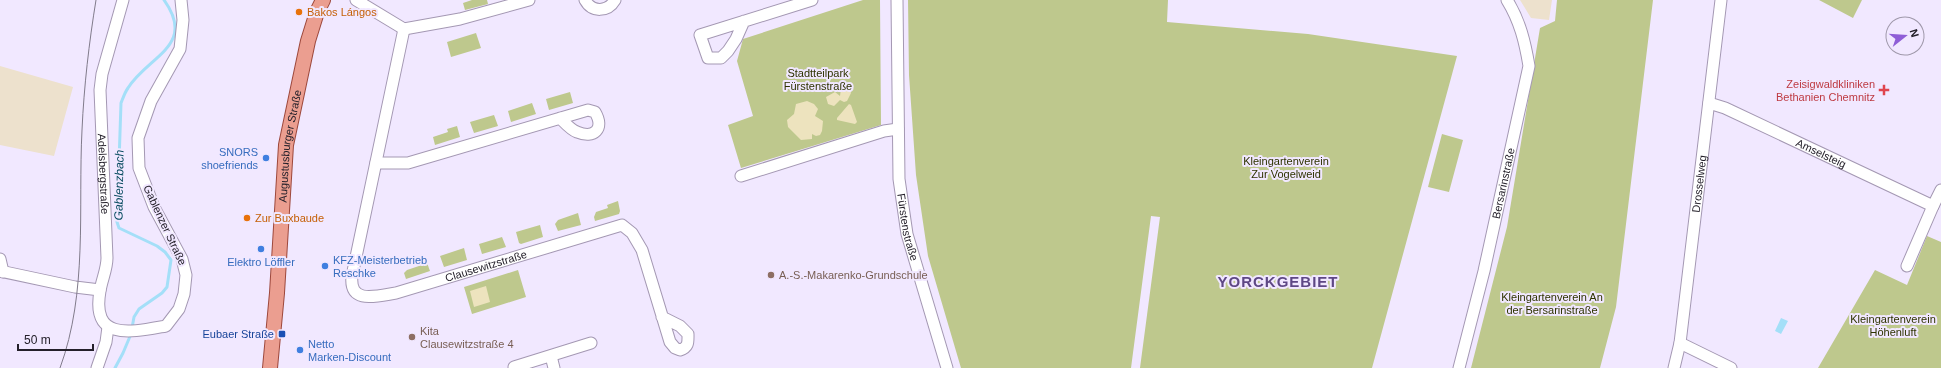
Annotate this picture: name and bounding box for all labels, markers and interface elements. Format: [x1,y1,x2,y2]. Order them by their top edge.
place label: Bakos Lángos [307,6,377,18]
marker: Bakos Lángos [294,7,304,17]
north arrow [1885,16,1925,56]
text: N [1908,28,1921,39]
park label: Stadtteilpark Fürstenstraße [784,67,852,92]
place label: Zeisigwaldkliniken Bethanien Chemnitz [1776,78,1875,103]
marker: Zeisigwaldkliniken Bethanien Chemnitz [1878,84,1890,96]
street label: Augustusburger Straße [277,89,304,203]
street label: Adelsbergstraße [96,133,111,215]
street label: Amselsteig [1794,136,1848,170]
place label: SNORS shoefriends [201,146,258,171]
street label: Bersarinstraße [1490,147,1517,220]
water label: Gablenzbach [111,149,127,220]
marker: SNORS shoefriends [261,153,271,163]
park label: Kleingartenverein Zur Vogelweid [1243,155,1329,180]
street label: Drosselweg [1690,155,1708,213]
street label: Gablenzer Straße [141,183,189,267]
street label: Fürstenstraße [895,193,921,262]
place label: Zur Buxbaude [255,212,324,224]
marker: Zur Buxbaude [242,213,252,223]
marker: Elektro Löffler [256,244,266,254]
street label: Clausewitzstraße [444,248,528,284]
place label: KFZ-Meisterbetrieb Reschke [333,254,427,279]
place label: Elektro Löffler [227,256,295,268]
marker: KFZ-Meisterbetrieb Reschke [320,261,330,271]
place label: A.-S.-Makarenko-Grundschule [779,269,928,281]
marker: A.-S.-Makarenko-Grundschule [766,270,776,280]
district label: YORCKGEBIET [1217,273,1339,290]
park label: Kleingartenverein An der Bersarinstraße [1501,291,1603,316]
park label: Kleingartenverein Höhenluft [1850,313,1936,338]
place label: Kita Clausewitzstraße 4 [420,325,514,350]
scale bar [18,326,93,352]
place label: Eubaer Straße [202,328,274,340]
marker: Eubaer Straße [277,329,287,339]
marker: Kita Clausewitzstraße 4 [407,332,417,342]
text: 50 m [24,333,51,347]
place label: Netto Marken-Discount [308,338,391,363]
marker: Netto Marken-Discount [295,345,305,355]

